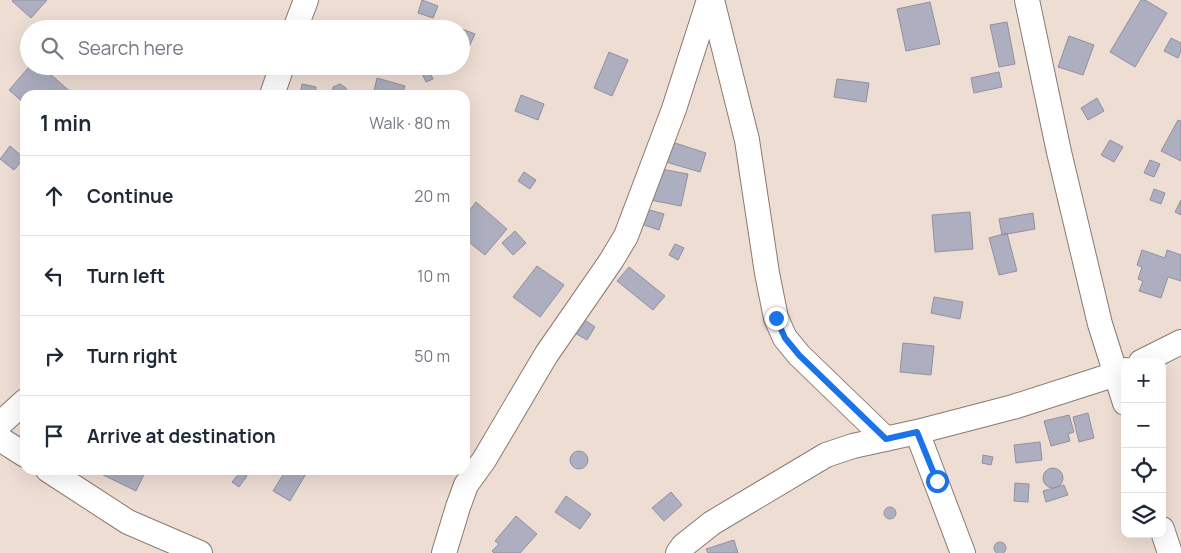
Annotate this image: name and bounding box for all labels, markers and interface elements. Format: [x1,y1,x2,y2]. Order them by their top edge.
search box [20,20,470,75]
icon: search [38,34,66,62]
text: Search here [78,35,184,61]
text: 1 min [40,109,91,137]
text: Walk · 80 m [369,112,450,134]
icon: ahead [40,182,68,210]
text: Continue [87,183,173,209]
text: 20 m [414,185,450,207]
icon: left [40,262,68,290]
text: Turn left [87,263,165,289]
text: 10 m [417,265,450,287]
route end [765,307,788,330]
icon: right [40,342,68,370]
text: Turn right [87,343,177,369]
text: 50 m [414,345,450,367]
map controls [1121,358,1166,538]
button: + [1121,358,1166,403]
button: − [1121,403,1166,448]
icon: arrive [40,422,68,450]
text: Arrive at destination [87,423,276,449]
button: locate [1121,448,1166,493]
route start [926,470,949,493]
button: layers [1121,493,1166,538]

